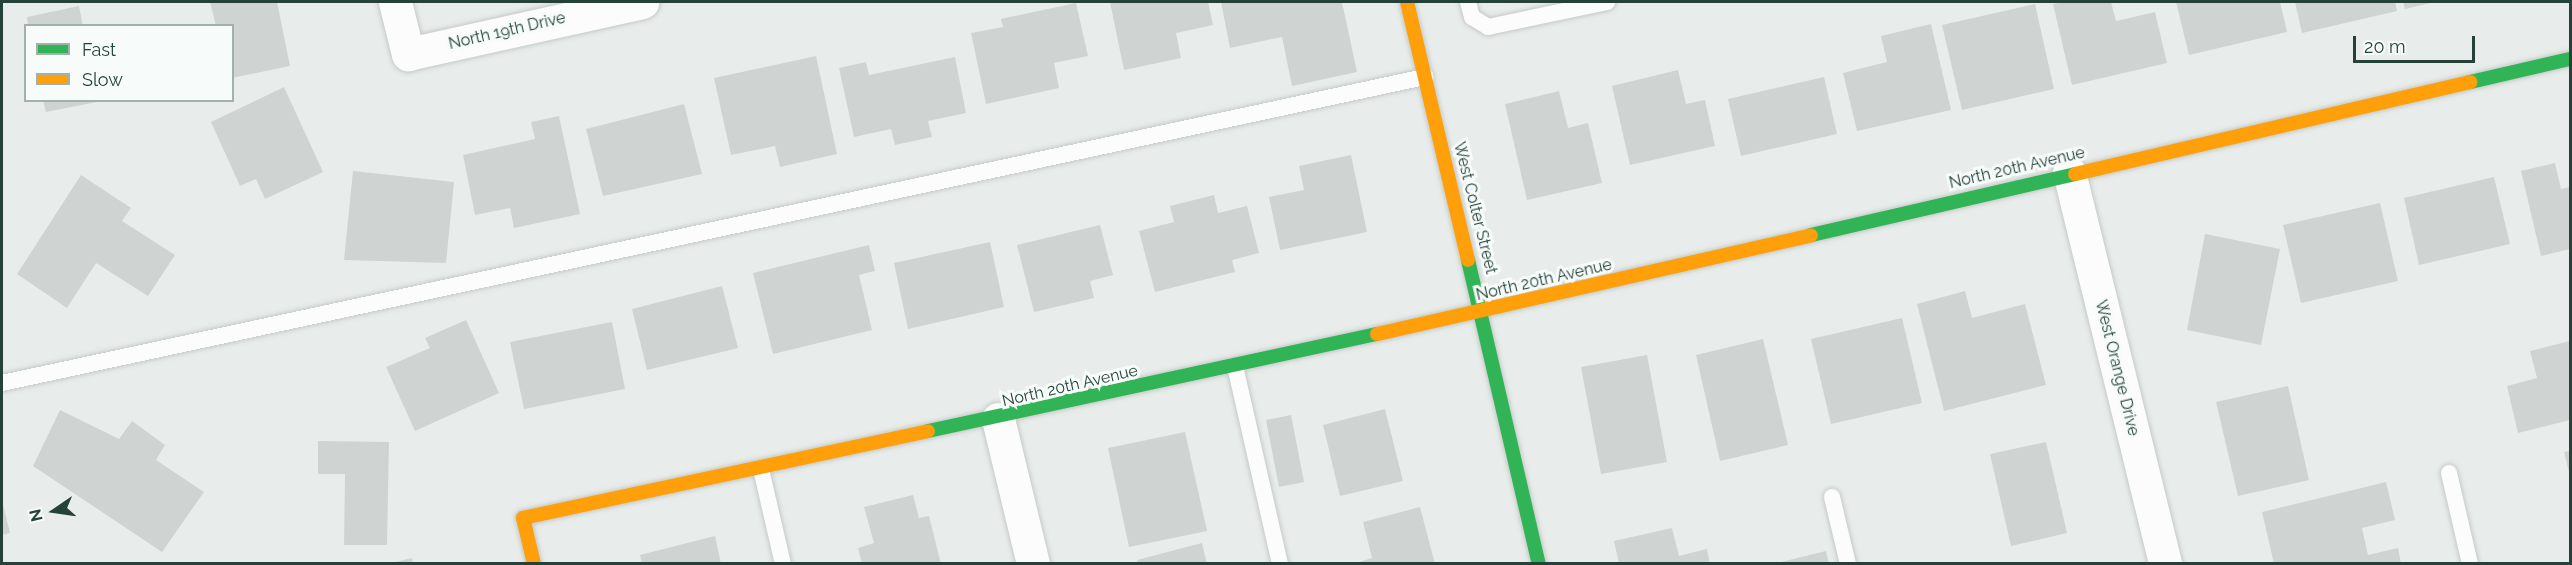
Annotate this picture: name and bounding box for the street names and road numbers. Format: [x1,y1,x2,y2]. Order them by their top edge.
street label: North 19th Drive [447,8,567,54]
street label: West Colter Street [1449,140,1501,276]
street label: North 20th Avenue [1947,143,2087,193]
street label: North 20th Avenue [1474,255,1614,305]
street label: West Orange Drive [2091,298,2143,438]
street label: North 20th Avenue [1000,361,1140,411]

